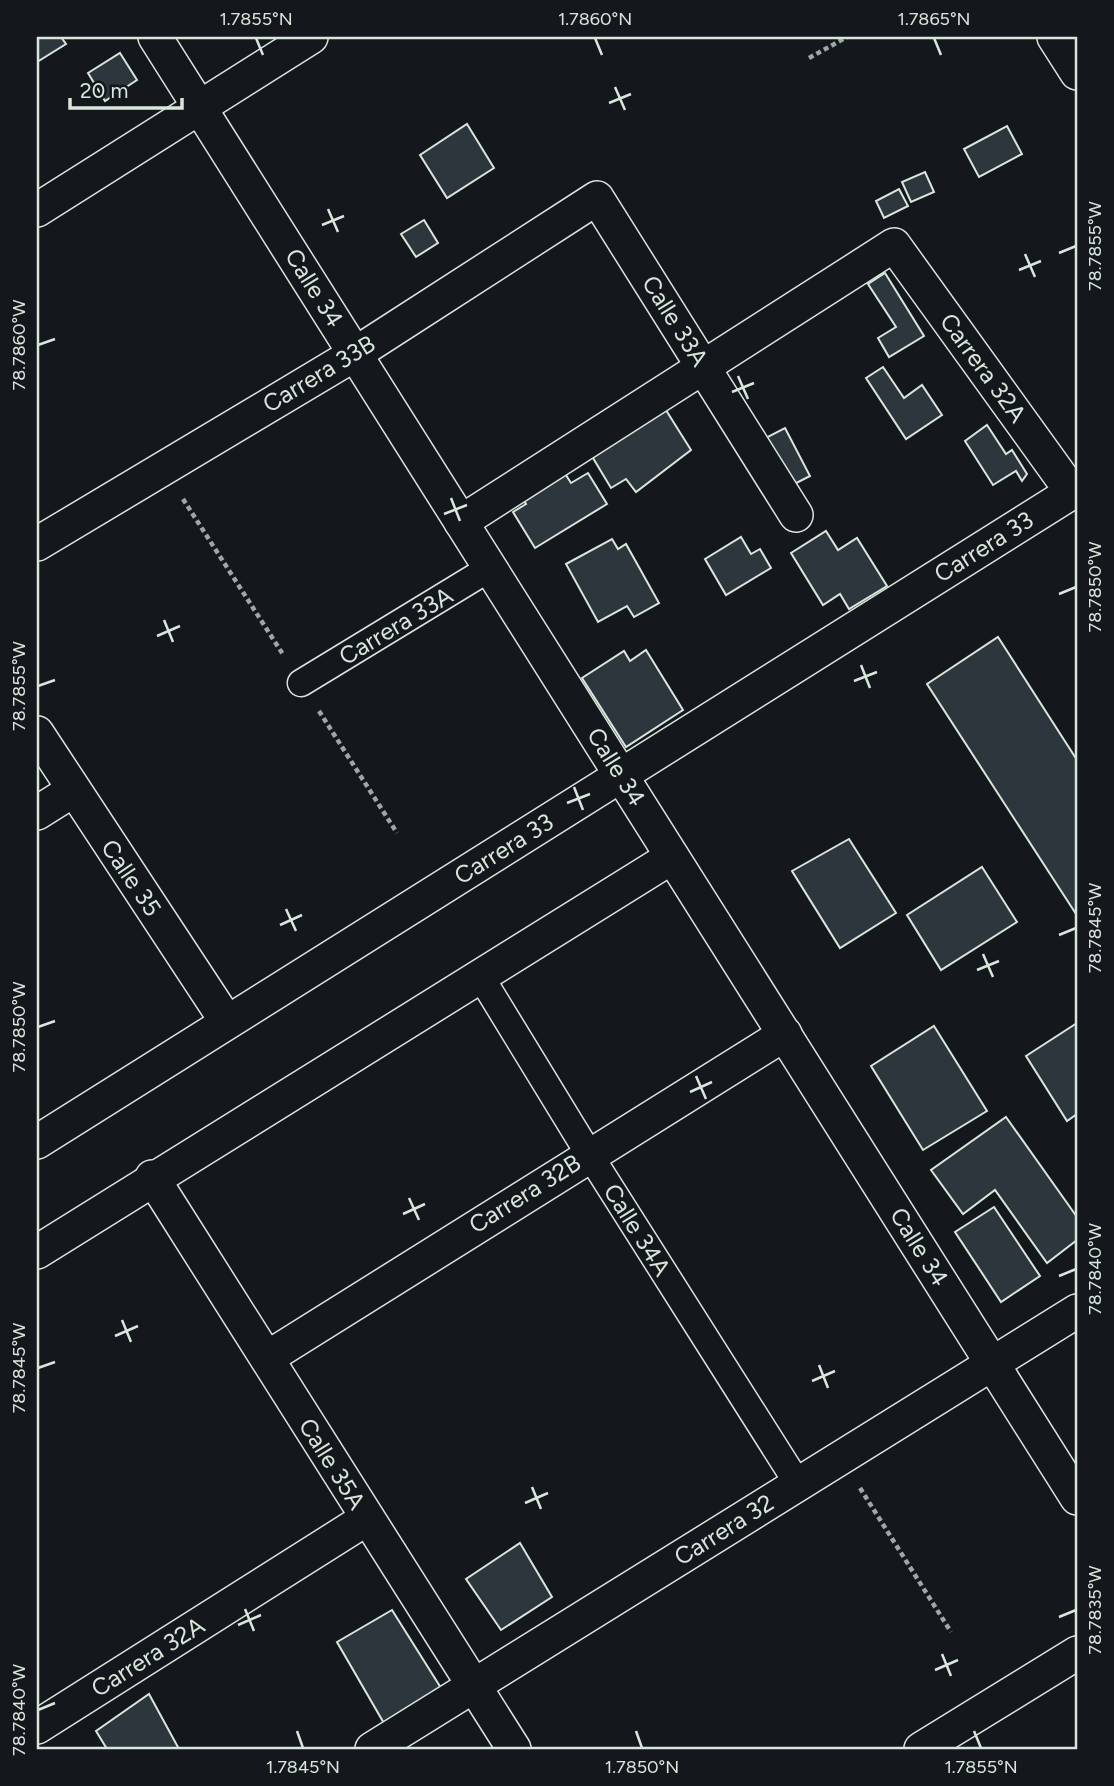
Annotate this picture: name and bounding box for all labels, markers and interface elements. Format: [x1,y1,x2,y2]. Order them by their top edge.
text: 1.7855°N [219,8,293,30]
text: 1.7860°N [558,8,632,30]
text: 1.7865°N [897,8,971,30]
scale bar [70,66,182,110]
text: 20 m [80,78,128,103]
text: 78.7855°W [1084,200,1106,291]
street label: Calle 34 [279,243,350,332]
street label: Calle 33A [636,270,715,372]
text: 78.7860°W [8,299,30,390]
street label: Carrera 32A [934,307,1033,429]
street label: Carrera 33B [257,329,380,418]
street label: Carrera 33 [929,505,1039,588]
text: 78.7850°W [1084,541,1106,633]
street label: Carrera 33A [334,580,459,671]
text: 78.7855°W [8,640,30,731]
street label: Calle 34 [581,722,652,811]
street label: Carrera 33 [449,807,559,890]
street label: Calle 35 [95,834,167,921]
text: 78.7845°W [1084,882,1106,973]
text: 78.7850°W [8,981,30,1073]
street label: Carrera 32B [463,1148,586,1239]
street label: Calle 34A [598,1178,678,1282]
street label: Calle 34 [884,1202,955,1291]
text: 78.7840°W [1084,1222,1106,1315]
text: 78.7845°W [8,1322,30,1413]
street label: Calle 35A [293,1413,372,1515]
street label: Carrera 32 [669,1488,779,1571]
text: 78.7835°W [1084,1565,1106,1655]
street label: Carrera 32A [86,1610,210,1703]
text: 78.7840°W [8,1663,30,1756]
text: 1.7845°N [266,1756,340,1778]
text: 1.7850°N [605,1756,679,1778]
text: 1.7855°N [944,1756,1018,1778]

